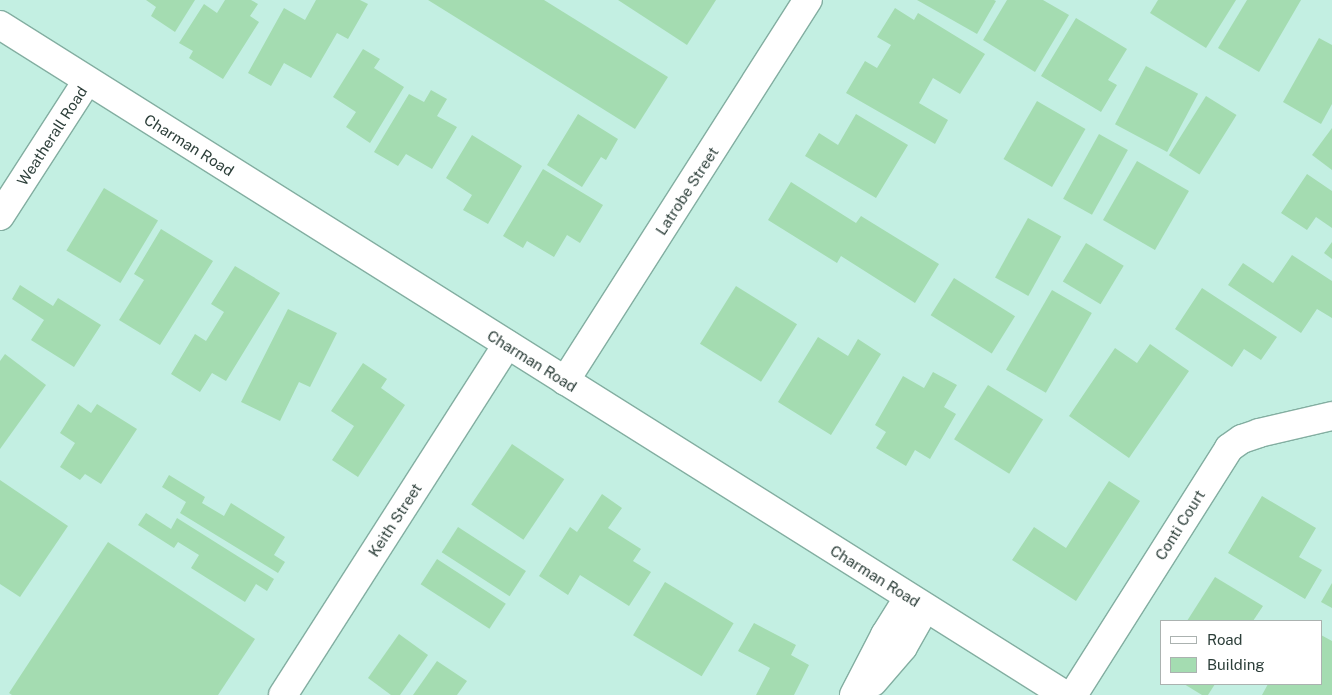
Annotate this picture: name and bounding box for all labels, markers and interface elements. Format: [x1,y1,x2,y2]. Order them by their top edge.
street label: Weatherall Road [13,83,91,189]
street label: Charman Road [141,110,237,180]
street label: Latrobe Street [652,144,722,238]
street label: Charman Road [484,326,580,396]
street label: Keith Street [365,480,425,560]
street label: Conti Court [1151,487,1209,563]
street label: Charman Road [827,541,923,611]
legend [1160,620,1322,685]
text: Road [1207,631,1243,648]
text: Building [1207,656,1265,673]

